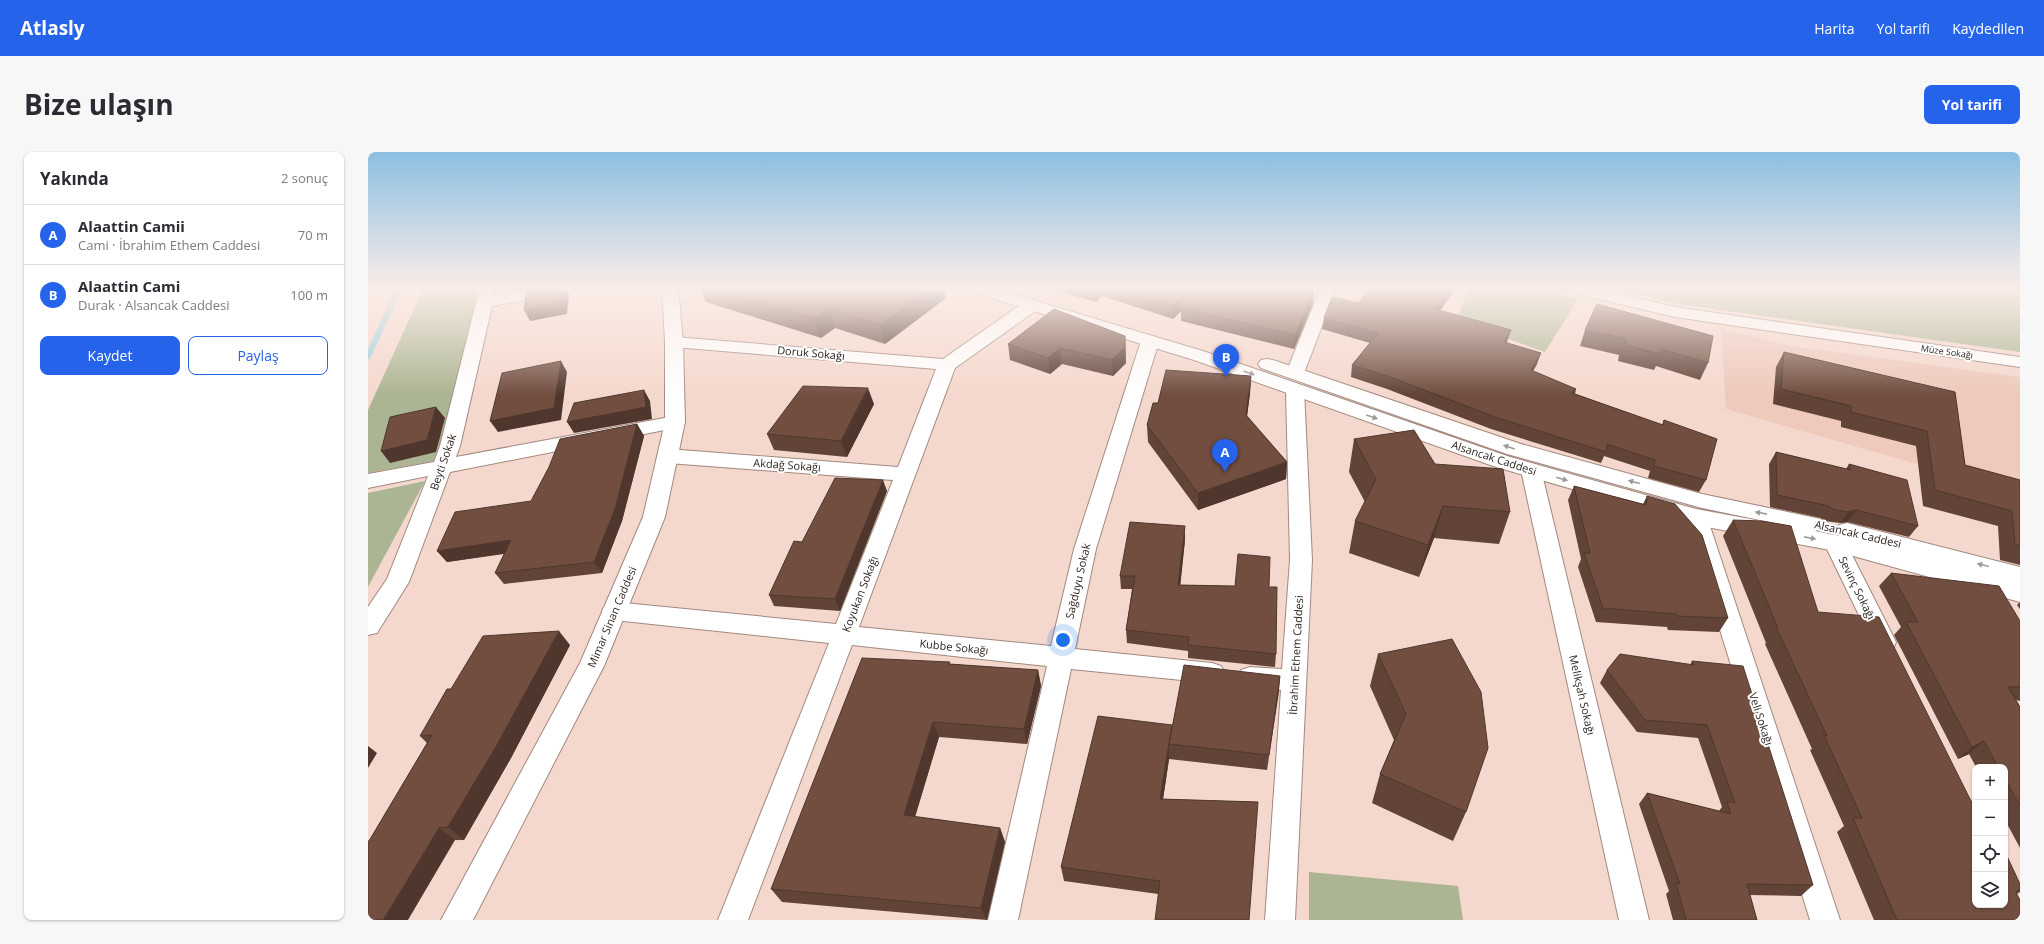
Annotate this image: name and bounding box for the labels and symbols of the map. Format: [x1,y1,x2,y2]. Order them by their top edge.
street label: Müze Sokağı [1920,341,1974,362]
street label: Doruk Sokağı [777,342,845,363]
pin: B [1213,344,1239,377]
one-way arrow [1243,370,1255,376]
one-way arrow [1366,414,1378,420]
street label: Beyti Sokak [426,431,459,492]
street label: Alsancak Caddesi [1450,437,1539,478]
pin: A [1212,439,1238,472]
one-way arrow [1503,444,1515,450]
street label: Akdağ Sokağı [753,455,821,474]
one-way arrow [1556,476,1568,482]
one-way arrow [1628,479,1641,485]
one-way arrow [1754,510,1767,516]
street label: Alsancak Caddesi [1813,516,1903,551]
one-way arrow [1804,536,1816,542]
street label: Sağduyu Sokak [1062,541,1094,620]
street label: Koyukan Sokağı [838,554,881,634]
street label: Sevinç Sokağı [1836,554,1879,622]
one-way arrow [1976,562,1988,568]
street label: Mimar Sinan Caddesi [583,564,640,670]
street label: İbrahim Ethem Caddesi [1285,595,1306,715]
your location [1053,630,1073,650]
street label: Kubbe Sokağı [919,635,989,658]
street label: Melikşah Sokağı [1566,653,1599,736]
street label: Veli Sokağı [1746,691,1777,747]

